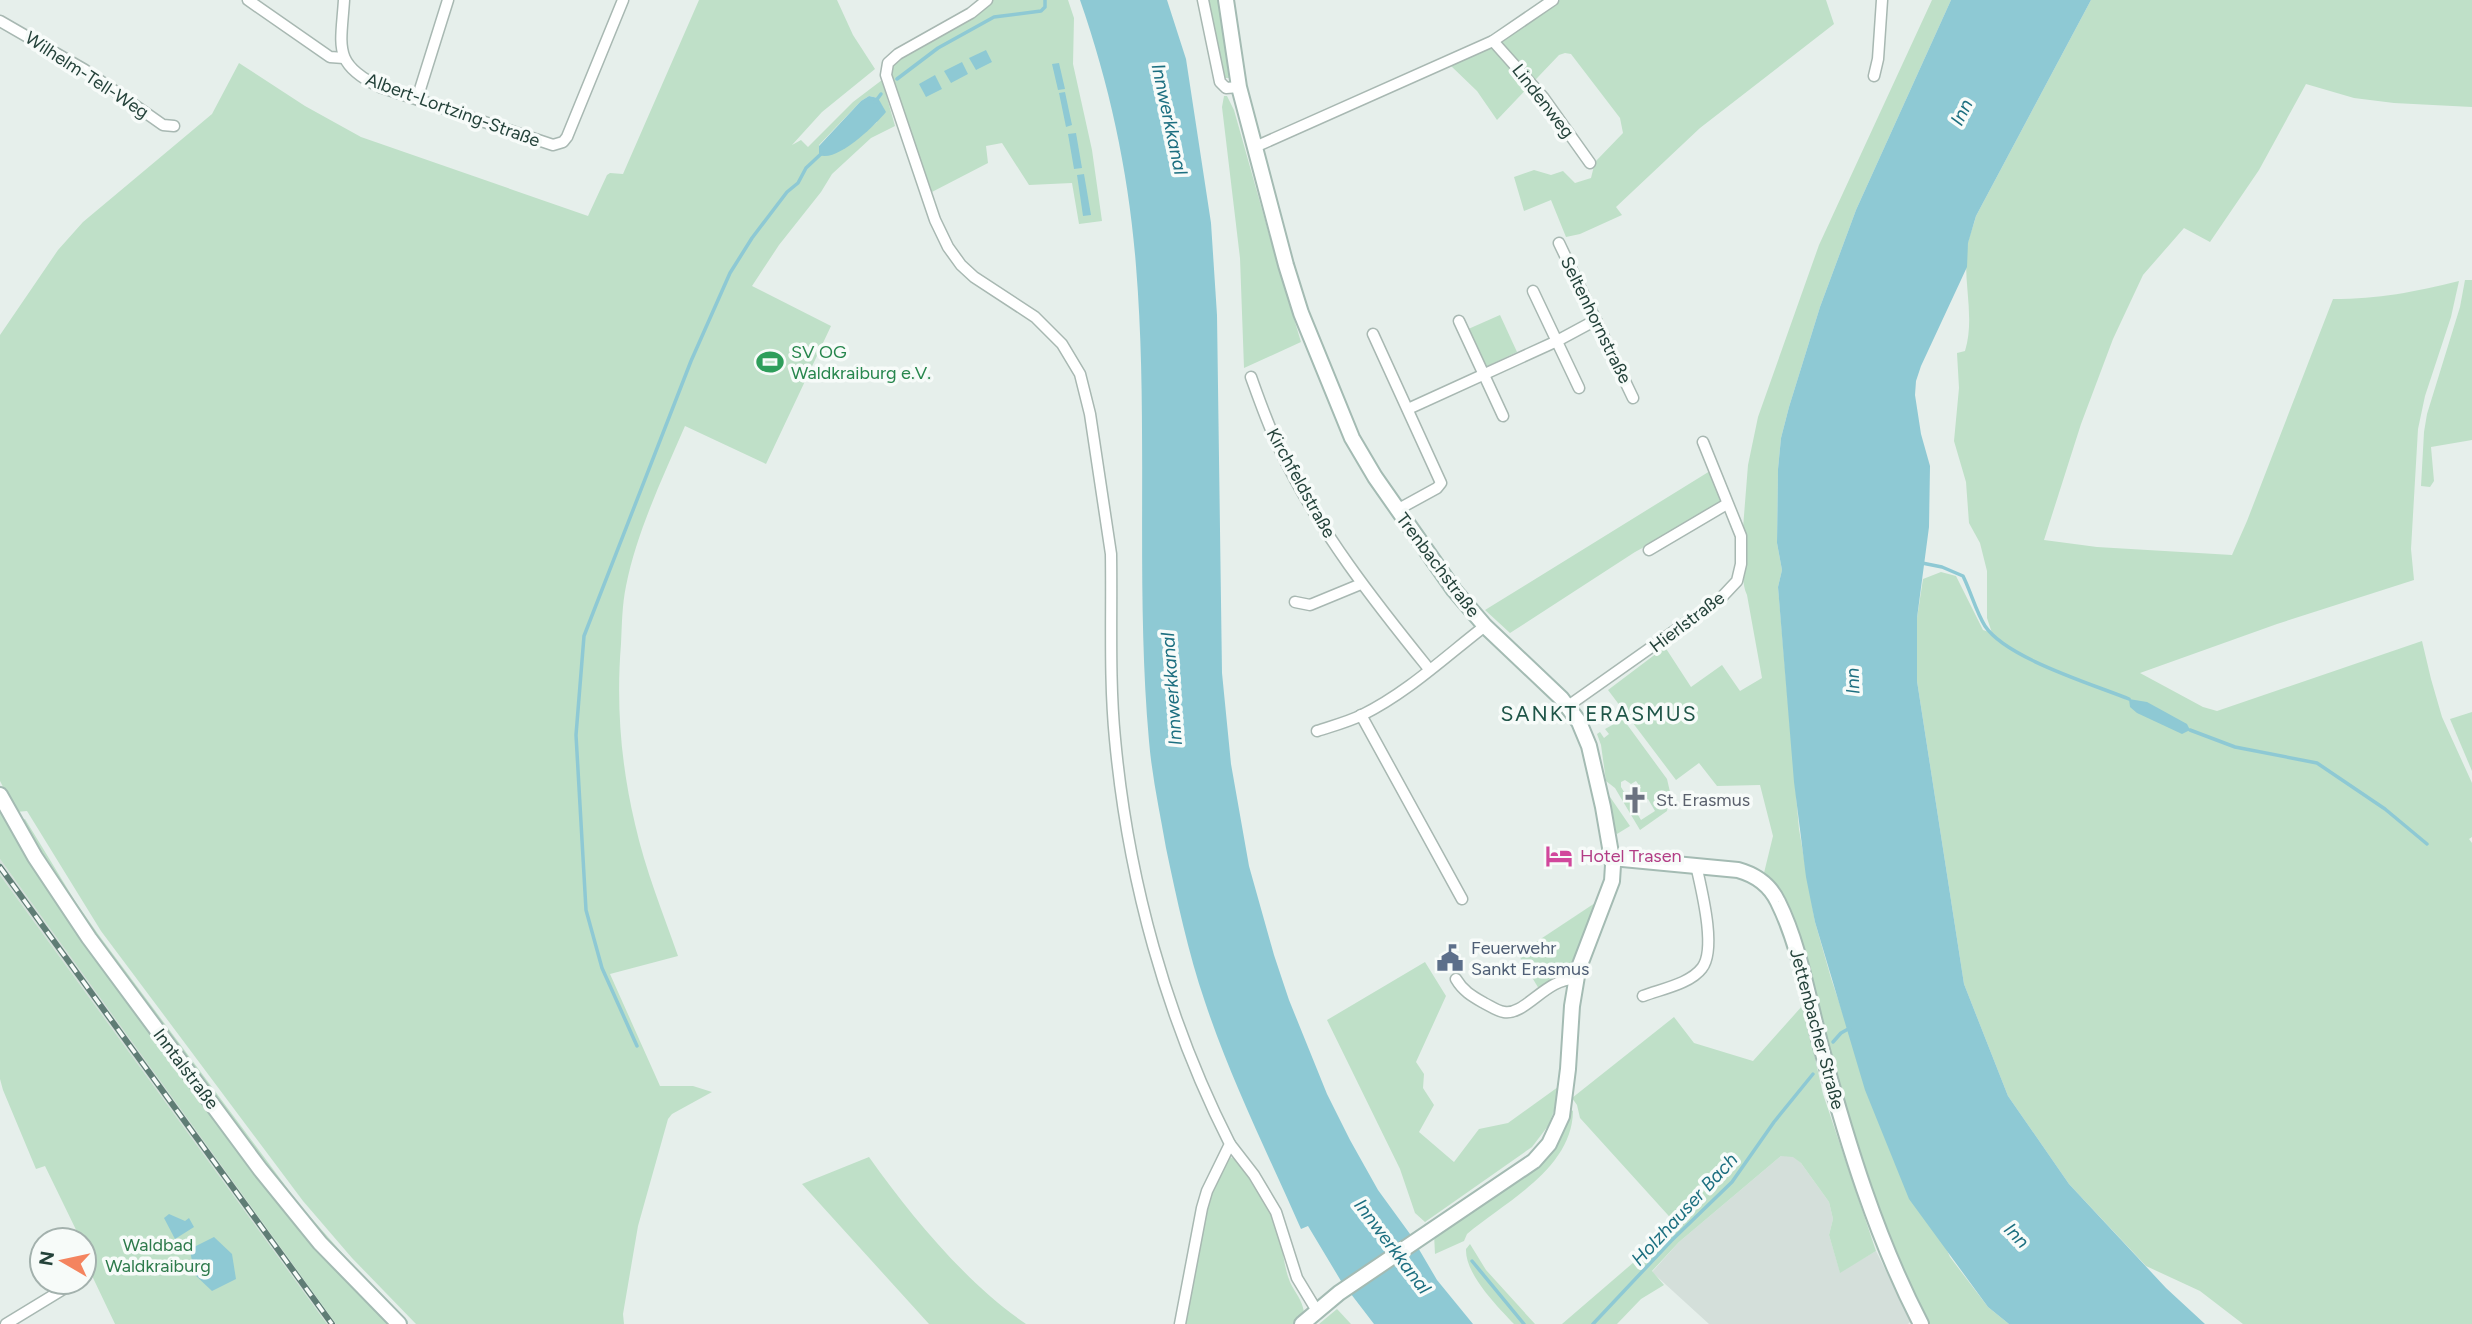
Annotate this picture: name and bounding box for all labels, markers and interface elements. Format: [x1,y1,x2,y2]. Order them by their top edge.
street label: Wilhelm-Tell-Weg [21,27,153,123]
street label: Lindenweg [1507,59,1579,143]
water label: Innwerkkanal [1147,61,1193,178]
street label: Albert-Lortzing-Straße [363,68,543,152]
water label: Inn [1945,95,1978,129]
street label: Seltenhornstraße [1556,253,1636,387]
place label: SV OG Waldkraiburg e.V. [791,341,931,384]
sports icon: SV OG Waldkraiburg e.V. [755,347,785,377]
street label: Kirchfeldstraße [1262,424,1340,542]
street label: Trenbachstraße [1392,508,1485,622]
street label: Hierlstraße [1645,587,1729,657]
water label: Innwerkkanal [1156,631,1187,746]
water label: Inn [1841,667,1864,695]
district label: SANKT ERASMUS [1500,701,1698,726]
church icon: St. Erasmus [1620,785,1650,815]
place label: St. Erasmus [1656,789,1750,811]
hotel icon: Hotel Trasen [1544,841,1574,871]
place label: Hotel Trasen [1580,845,1682,867]
place label: Feuerwehr Sankt Erasmus [1471,937,1589,980]
public building icon: Feuerwehr Sankt Erasmus [1435,943,1465,973]
street label: Jettenbacher Straße [1785,946,1849,1112]
street label: Inntalstraße [149,1024,224,1114]
water label: Holzhauser Bach [1626,1148,1743,1270]
water label: Innwerkkanal [1349,1194,1436,1299]
water label: Inn [1999,1218,2034,1253]
north arrow [28,1226,98,1296]
park label: Waldbad Waldkraiburg [105,1234,211,1277]
text: N [34,1249,59,1267]

